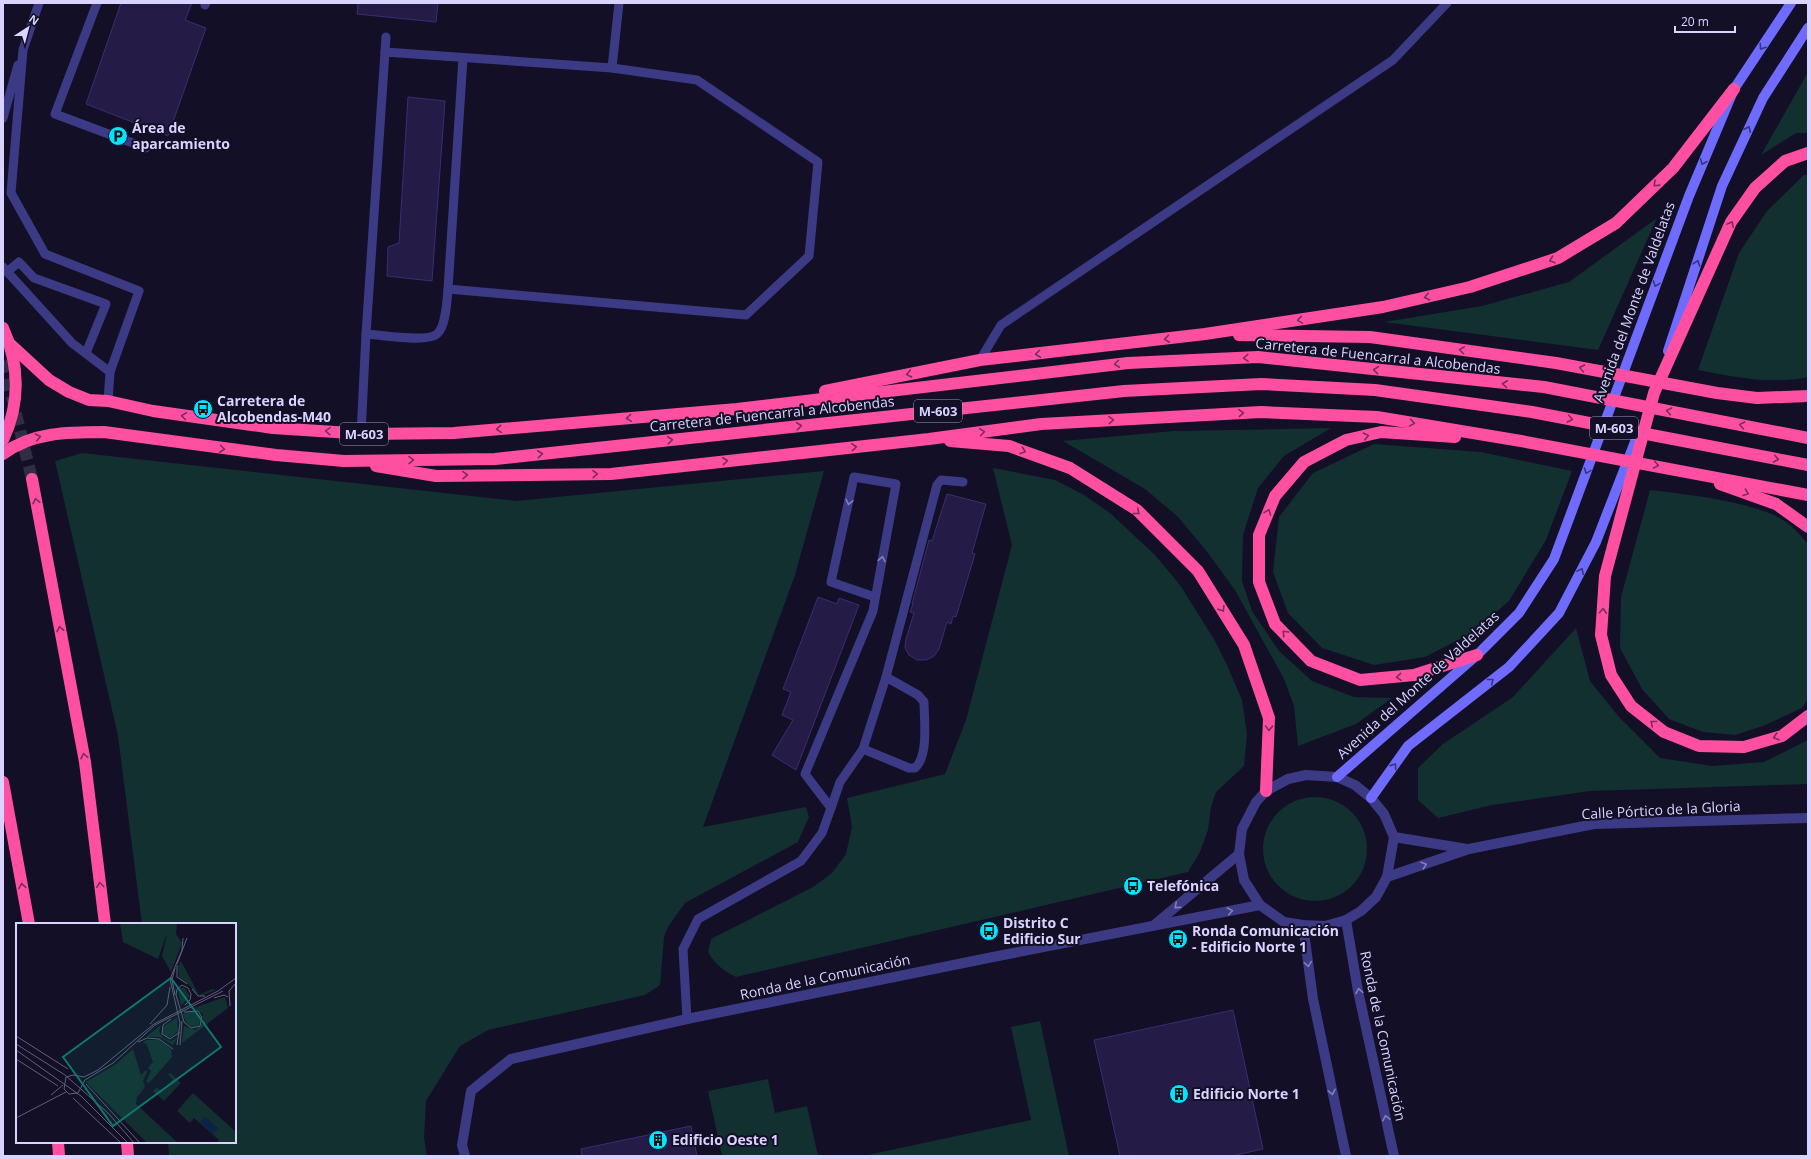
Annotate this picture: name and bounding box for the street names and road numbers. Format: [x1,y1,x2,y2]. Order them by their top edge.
street label: Avenida del Monte de Valdelatas [1588,198,1679,405]
street label: Carretera de Fuencarral a Alcobendas [1255,333,1502,378]
street label: Carretera de Fuencarral a Alcobendas [649,391,896,436]
road number: M-603 [914,400,962,422]
road number: M-603 [1590,417,1638,439]
road number: M-603 [340,423,388,445]
street label: Avenida del Monte de Valdelatas [1332,606,1503,763]
street label: Calle Pórtico de la Gloria [1581,796,1741,823]
street label: Ronda de la Comunicación [738,949,912,1004]
street label: Ronda de la Comunicación [1356,949,1411,1123]

